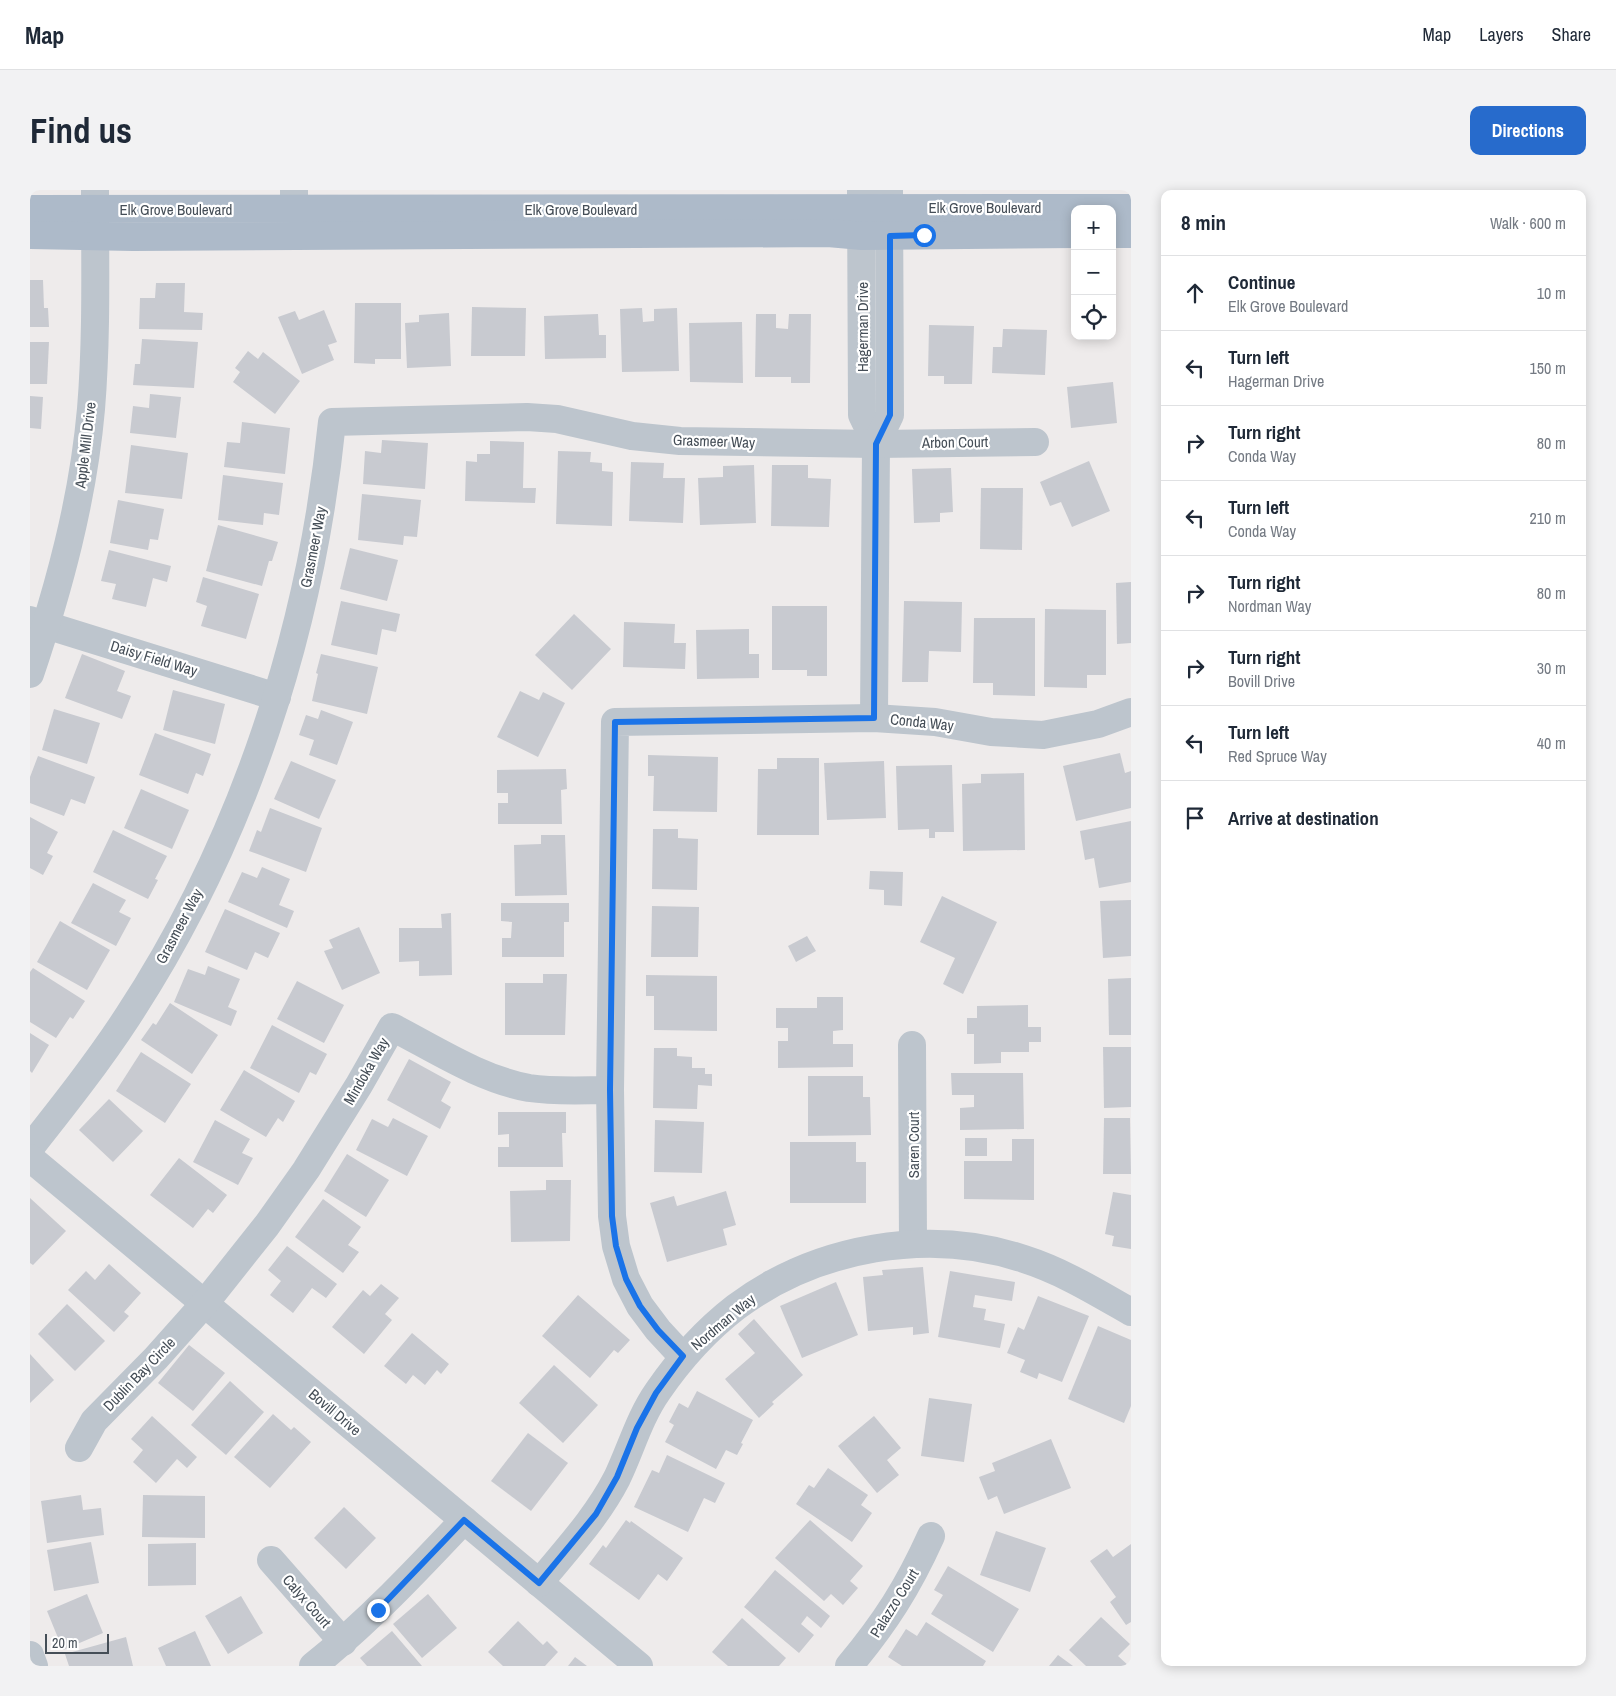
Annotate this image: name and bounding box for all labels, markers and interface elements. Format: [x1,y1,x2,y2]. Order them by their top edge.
text: Map [25,19,64,51]
text: Map [1423,22,1451,47]
text: Layers [1479,22,1524,47]
text: Share [1552,22,1591,47]
button: Directions [1470,106,1586,155]
text: Find us [30,107,132,154]
street label: Elk Grove Boulevard [929,197,1041,218]
street label: Elk Grove Boulevard [120,199,232,220]
street label: Elk Grove Boulevard [525,199,637,220]
map controls [1071,205,1116,340]
button: + [1071,205,1116,250]
text: 8 min [1181,208,1226,237]
text: Walk · 600 m [1490,212,1566,234]
route start [913,224,936,247]
button: − [1071,250,1116,295]
text: Continue [1228,269,1296,295]
icon: ahead [1181,279,1209,307]
street label: Hagerman Drive [852,282,873,372]
text: 10 m [1537,282,1566,304]
button: locate [1071,295,1116,340]
text: Elk Grove Boulevard [1228,295,1348,317]
text: Turn left [1228,344,1289,370]
icon: left [1181,354,1209,382]
text: 150 m [1530,357,1566,379]
text: Hagerman Drive [1228,370,1324,392]
street label: Apple Mill Drive [69,400,101,490]
text: Turn right [1228,419,1300,445]
street label: Grasmeer Way [673,429,756,453]
icon: right [1181,429,1209,457]
street label: Arbon Court [921,431,989,453]
text: 80 m [1537,432,1566,454]
text: Conda Way [1228,445,1296,467]
text: Turn left [1228,494,1289,520]
street label: Grasmeer Way [295,504,331,589]
icon: left [1181,504,1209,532]
text: 210 m [1530,507,1566,529]
text: Conda Way [1228,520,1296,542]
text: Turn right [1228,569,1300,595]
icon: right [1181,579,1209,607]
text: 80 m [1537,582,1566,604]
text: Nordman Way [1228,595,1311,617]
street label: Daisy Field Way [108,635,201,681]
text: Turn right [1228,644,1300,670]
icon: right [1181,654,1209,682]
text: 30 m [1537,657,1566,679]
text: Bovill Drive [1228,670,1295,692]
street label: Conda Way [889,708,956,736]
text: Turn left [1228,719,1289,745]
icon: left [1181,729,1209,757]
text: 40 m [1537,732,1566,754]
text: Red Spruce Way [1228,745,1327,767]
icon: arrive [1181,804,1209,832]
text: Arrive at destination [1228,805,1379,831]
street label: Grasmeer Way [150,884,208,967]
street label: Mindoka Way [338,1033,394,1109]
street label: Saren Court [903,1111,924,1178]
street label: Nordman Way [686,1288,760,1355]
street label: Dublin Bay Circle [98,1332,180,1416]
street label: Bovill Drive [304,1384,366,1440]
street label: Palazzo Court [865,1564,924,1641]
street label: Calyx Court [278,1570,336,1633]
route end [367,1599,390,1622]
scale bar [45,1631,109,1654]
text: 20 m [52,1634,78,1652]

